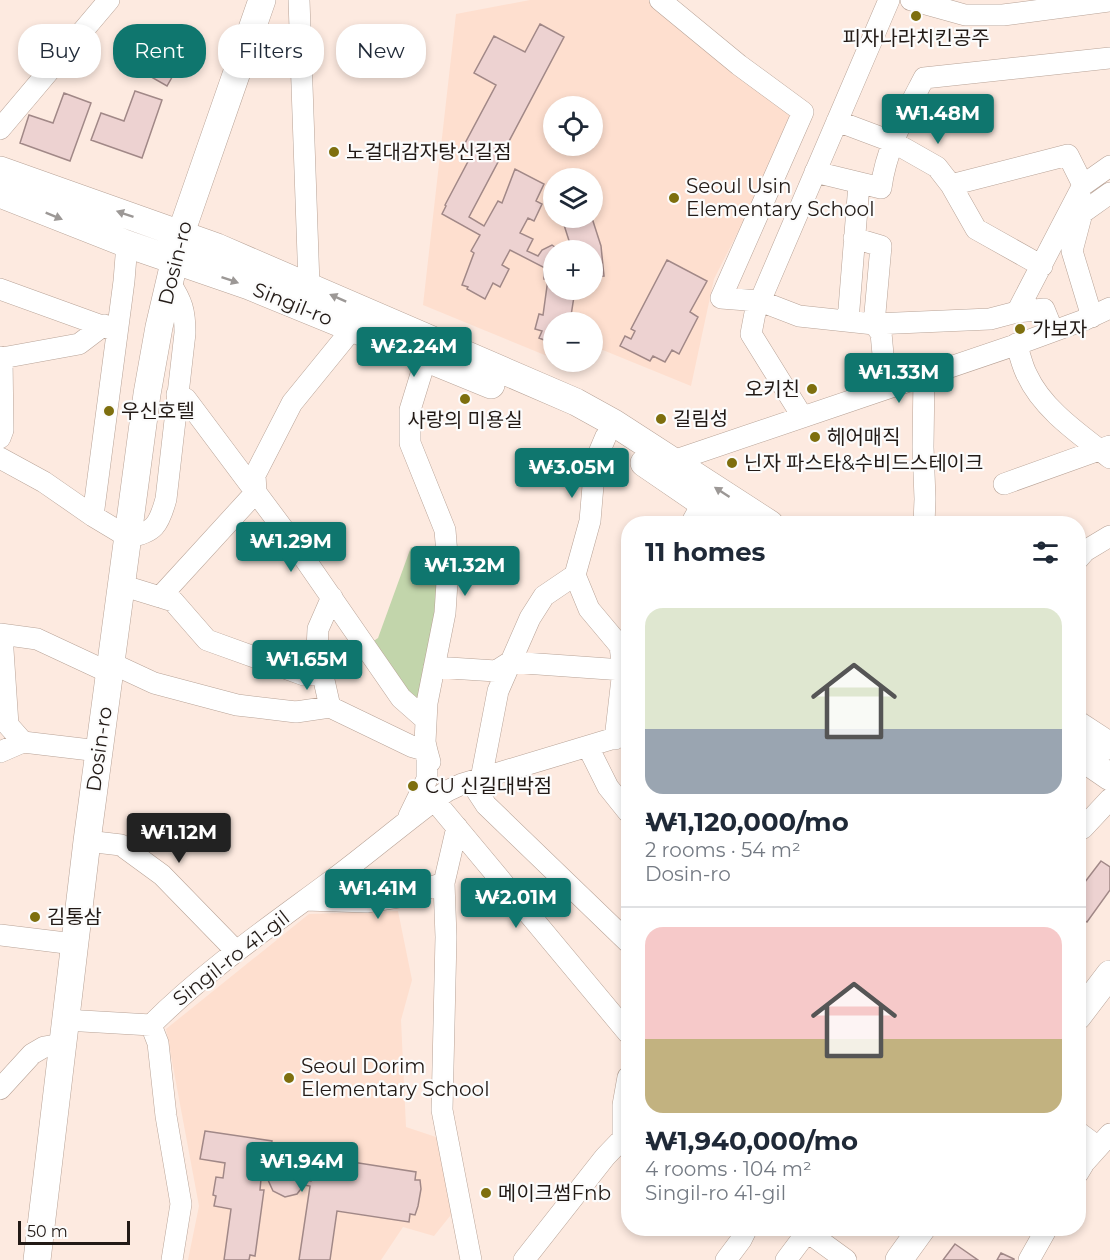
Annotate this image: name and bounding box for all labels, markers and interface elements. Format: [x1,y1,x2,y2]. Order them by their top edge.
marker: 피자나라치킨공주 [909,9,923,23]
chip: Buy [18,24,101,78]
chip: Rent [113,24,206,78]
chip: Filters [218,24,324,78]
chip: New [336,24,426,78]
place label: 피자나라치킨공주 [842,26,990,50]
pin: ₩1.48M [889,94,987,145]
map controls [543,96,603,372]
button: locate [543,96,603,156]
text: ₩1.48M [896,101,980,125]
place label: 노걸대감자탕신길점 [346,140,512,164]
marker: 노걸대감자탕신길점 [327,145,341,159]
button: layers [543,168,603,228]
place label: Seoul Usin Elementary School [686,174,875,221]
marker: Seoul Usin Elementary School [667,191,681,205]
one-way arrow [116,209,134,219]
one-way arrow [46,211,64,221]
street label: Dosin-ro [153,219,197,307]
button: + [543,240,603,300]
one-way arrow [221,275,239,285]
street label: Singil-ro [250,277,336,331]
one-way arrow [329,294,346,303]
button: − [543,312,603,372]
place label: 가보자 [1032,317,1087,341]
marker: 가보자 [1013,322,1027,336]
pin: ₩2.24M [365,327,463,378]
text: ₩2.24M [371,334,457,358]
pin: ₩1.33M [850,353,948,404]
text: ₩1.33M [859,360,939,384]
place label: 오키친 [745,377,800,401]
marker: 오키친 [805,382,819,396]
marker: 사랑의 미용실 [458,392,472,406]
place label: 우신호텔 [121,399,195,423]
marker: 우신호텔 [102,404,116,418]
place label: 길림성 [673,407,728,431]
place label: 사랑의 미용실 [407,408,523,432]
marker: 길림성 [654,412,668,426]
place label: 헤어매직 [827,425,901,449]
marker: 헤어매직 [808,430,822,444]
pin: ₩3.05M [523,448,621,499]
place label: 닌자 파스타&수비드스테이크 [744,451,983,475]
text: ₩3.05M [529,455,615,479]
marker: 닌자 파스타&수비드스테이크 [725,456,739,470]
one-way arrow [714,487,730,498]
pin: ₩1.29M [242,522,340,573]
text: ₩1.29M [250,529,332,553]
text: 11 homes [645,536,765,568]
icon: filters [1029,536,1062,569]
pin: ₩1.32M [416,546,514,597]
text: ₩1.32M [425,553,505,577]
pin: ₩1.65M [258,640,356,691]
text: ₩1.65M [266,647,348,671]
icon: home [800,647,908,755]
street label: Dosin-ro [81,705,117,793]
place label: CU 신길대박점 [425,774,552,798]
marker: CU 신길대박점 [406,779,420,793]
text: ₩1,120,000/mo [645,806,849,838]
pin: ₩1.12M [130,813,228,864]
text: ₩1.12M [141,820,217,844]
text: 2 rooms · 54 m² [645,838,801,862]
text: Dosin-ro [645,862,731,886]
pin: ₩1.41M [329,869,427,920]
text: ₩1.41M [339,876,417,900]
pin: ₩2.01M [467,878,565,929]
text: ₩2.01M [475,885,557,909]
place label: 김통삼 [47,905,102,929]
street label: Singil-ro 41-gil [168,905,294,1011]
marker: 김통삼 [28,910,42,924]
icon: home [800,966,908,1074]
place label: Seoul Dorim Elementary School [301,1054,490,1101]
marker: Seoul Dorim Elementary School [282,1071,296,1085]
text: ₩1,940,000/mo [645,1125,858,1157]
pin: ₩1.94M [253,1142,351,1193]
text: ₩1.94M [260,1149,344,1173]
text: 4 rooms · 104 m² [645,1157,812,1181]
place label: 메이크썸Fnb [498,1181,611,1205]
text: Singil-ro 41-gil [645,1181,786,1205]
marker: 메이크썸Fnb [479,1186,493,1200]
scale bar [18,1218,130,1246]
text: 50 m [27,1222,68,1241]

